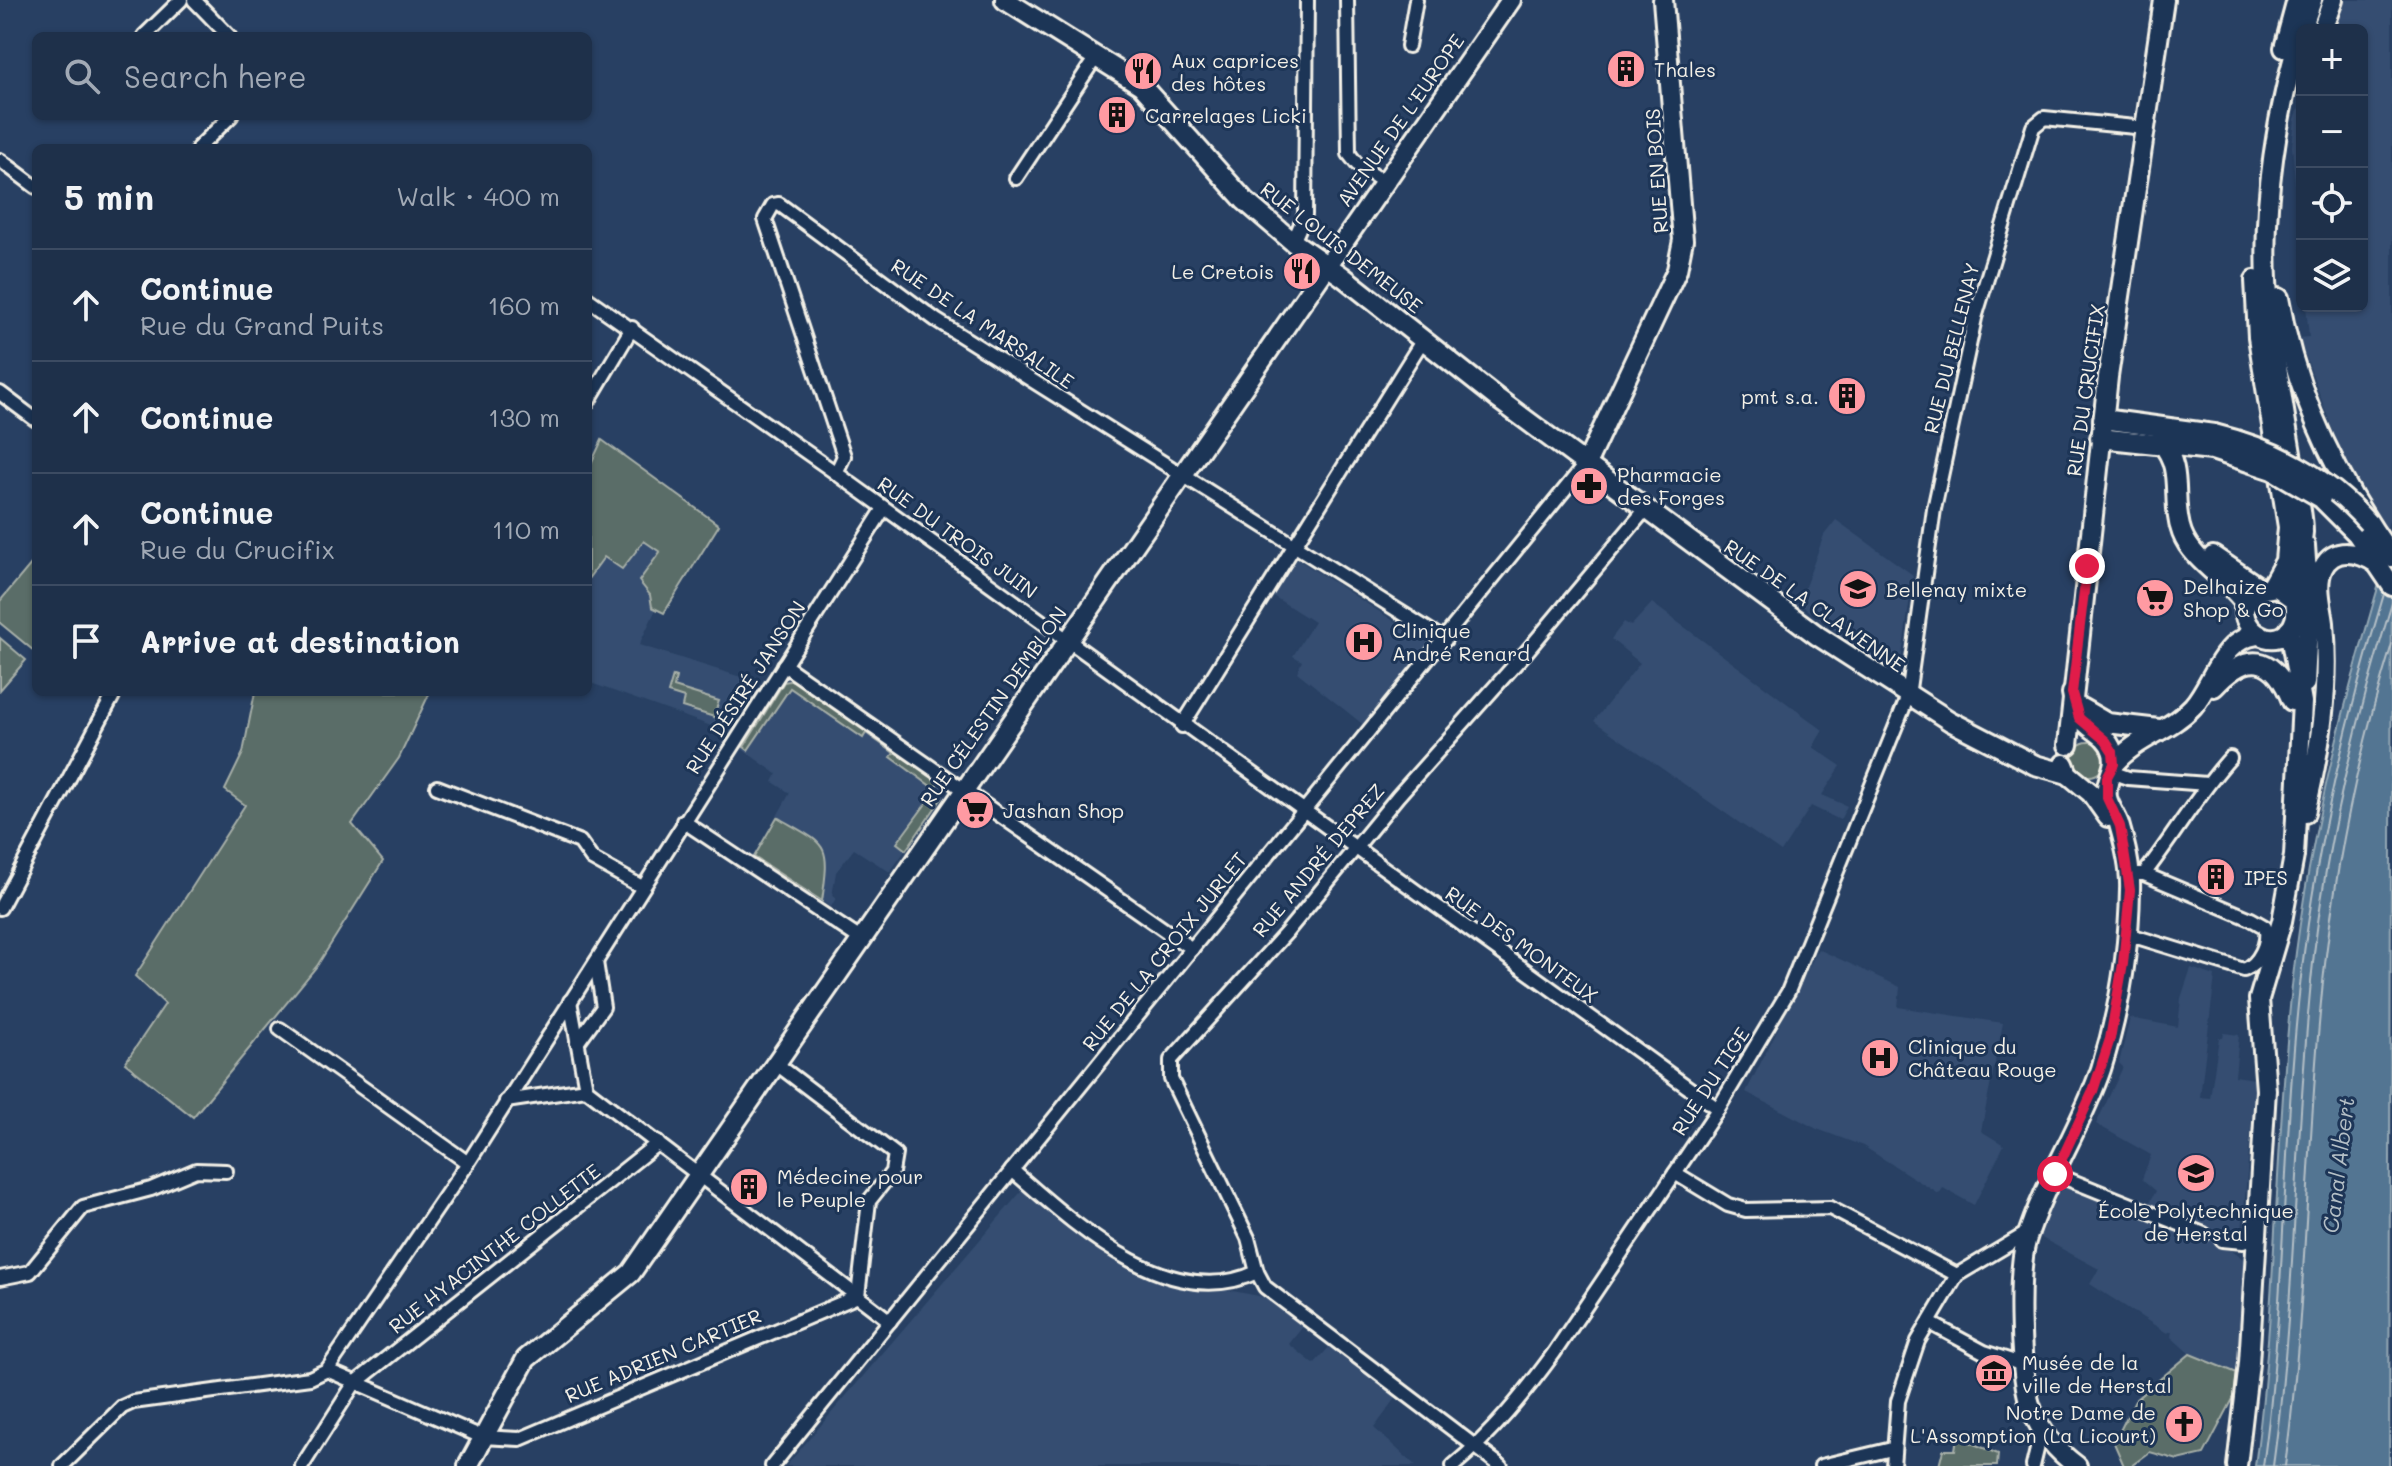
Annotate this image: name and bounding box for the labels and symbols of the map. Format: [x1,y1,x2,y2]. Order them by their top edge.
street label: AVENUE DE L'EUROPE [1331,29,1469,211]
place label: Aux caprices des hôtes [1171,47,1299,96]
building icon: Thales [1605,48,1647,90]
restaurant icon: Aux caprices des hôtes [1122,50,1164,92]
place label: Thales [1654,56,1716,82]
building icon: Carrelages Licki [1096,94,1138,136]
place label: Carrelages Licki [1145,102,1307,128]
street label: RUE EN BOIS [1639,108,1673,234]
street label: RUE LOUIS DEMEUSE [1256,176,1428,318]
restaurant icon: Le Cretois [1281,250,1323,292]
street label: RUE DE LA MARSALILE [886,252,1080,394]
place label: Le Cretois [1172,258,1274,284]
street label: RUE DU BELLENAY [1917,260,1985,436]
street label: RUE DU CRUCIFIX [2060,302,2110,478]
building icon: pmt s.a. [1826,375,1868,417]
place label: pmt s.a. [1742,383,1819,409]
place label: Pharmacie des Forges [1617,461,1725,510]
pharmacy icon: Pharmacie des Forges [1568,465,1610,507]
street label: RUE DU TROIS JUIN [873,470,1043,604]
street label: RUE DE LA CLAWENNE [1719,533,1911,677]
route end [2069,548,2105,584]
school or university icon: Bellenay mixte [1837,568,1879,610]
place label: Delhaize Shop & Go [2183,573,2284,622]
place label: Bellenay mixte [1886,576,2027,602]
supermarket icon: Delhaize Shop & Go [2134,577,2176,619]
street label: RUE DÉSIRÉ JANSON [679,595,811,779]
street label: RUE CÉLESTIN DEMBLON [914,601,1072,811]
place label: Clinique André Renard [1392,617,1530,666]
hospital icon: Clinique André Renard [1343,621,1385,663]
street label: RUE ANDRÉ DEPREZ [1246,778,1390,942]
supermarket icon: Jashan Shop [954,789,996,831]
place label: Jashan Shop [1003,797,1124,823]
street label: RUE DE LA CROIX JURLET [1076,846,1252,1056]
building icon: IPES [2195,856,2237,898]
place label: IPES [2244,864,2288,890]
street label: RUE DES MONTEUX [1440,880,1604,1008]
street label: RUE DU TIGE [1665,1022,1755,1140]
place label: Clinique du Château Rouge [1908,1033,2057,1082]
hospital icon: Clinique du Château Rouge [1859,1037,1901,1079]
water label: Canal Albert [2315,1095,2361,1235]
school or university icon: École Polytechnique de Herstal [2175,1152,2217,1194]
route start [2037,1156,2073,1192]
street label: RUE HYACINTHE COLLETTE [383,1157,605,1339]
place label: Médecine pour le Peuple [777,1163,923,1212]
building icon: Médecine pour le Peuple [728,1166,770,1208]
place label: École Polytechnique de Herstal [2098,1197,2294,1246]
street label: RUE ADRIEN CARTIER [561,1302,765,1408]
place label: Musée de la ville de Herstal [2022,1349,2172,1398]
museum icon: Musée de la ville de Herstal [1973,1352,2015,1394]
place label: Notre Dame de L'Assomption (La Licourt) [1910,1399,2156,1448]
church icon: Notre Dame de L'Assomption (La Licourt) [2163,1403,2205,1445]

